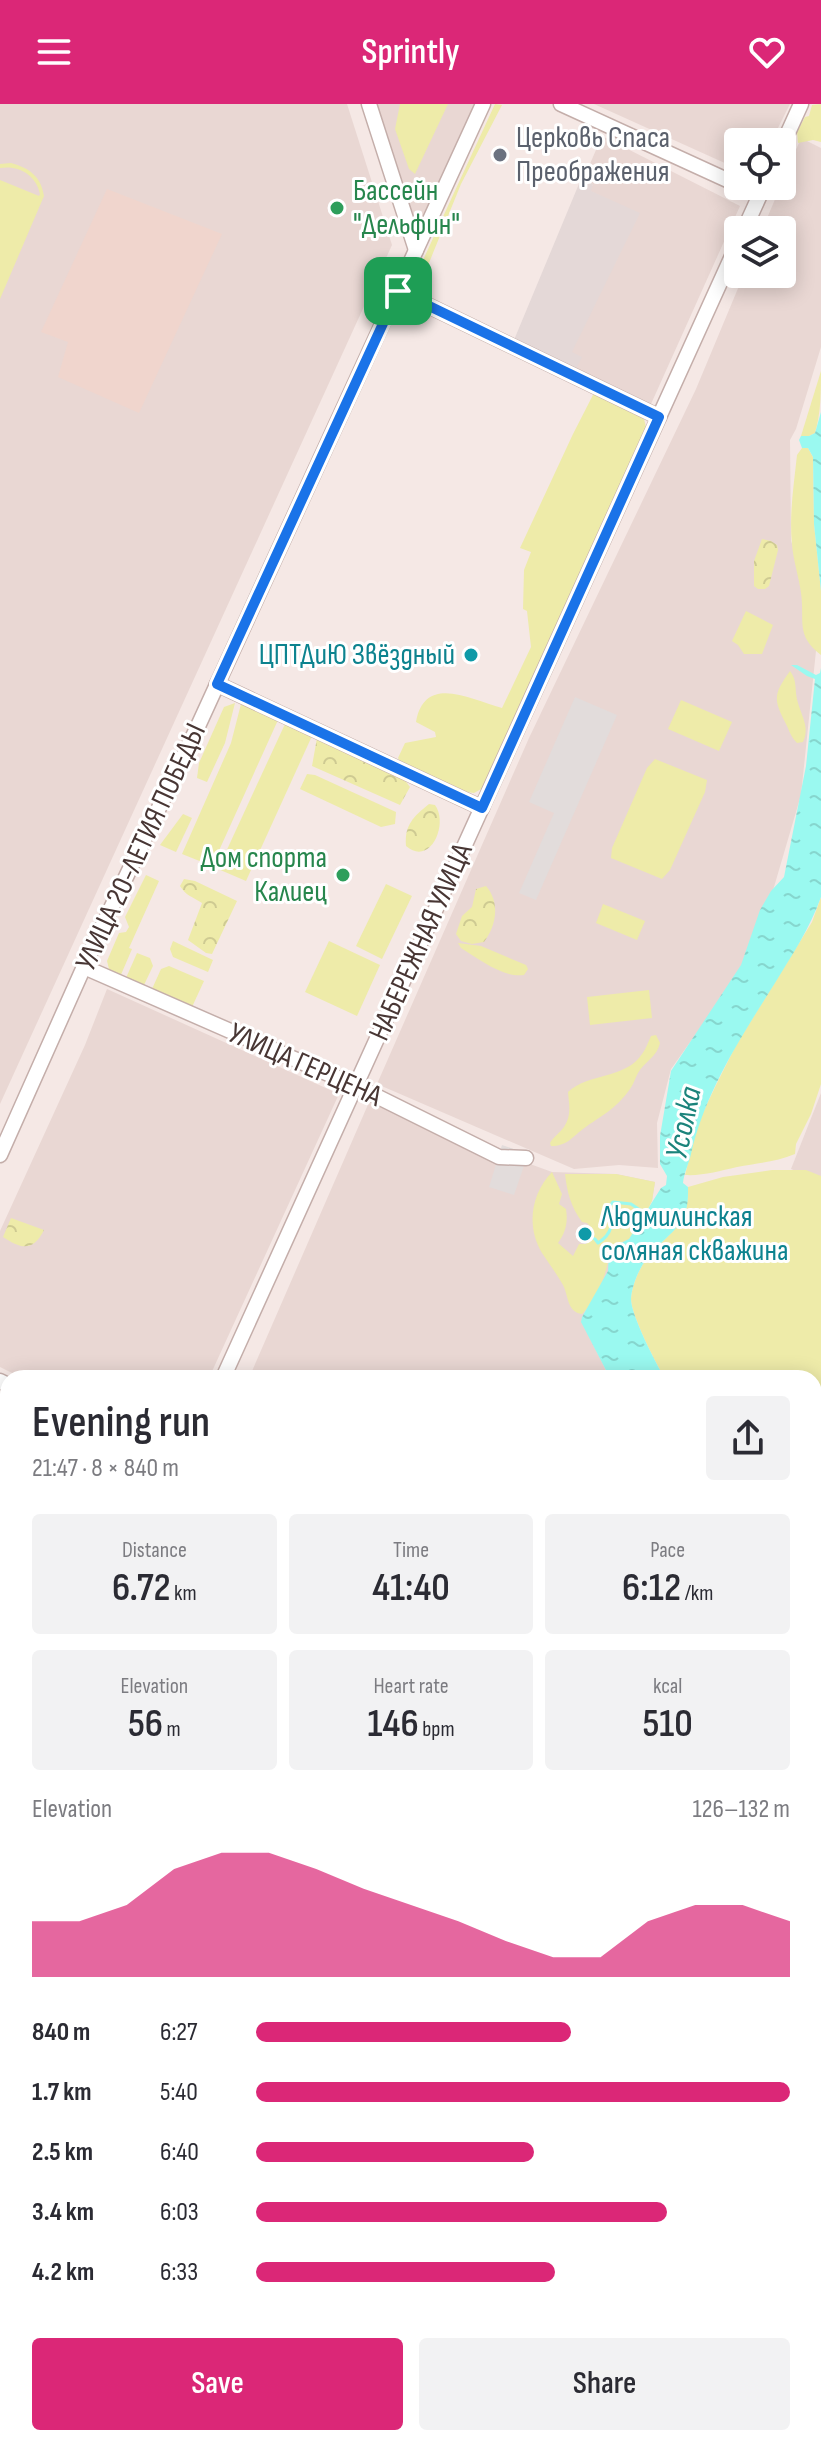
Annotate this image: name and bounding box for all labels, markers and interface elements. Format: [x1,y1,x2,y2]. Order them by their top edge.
icon: menu [32,30,76,74]
icon: heart [745,30,789,74]
text: Sprintly [361,31,460,74]
place label: Церковь Спаса Преображения [516,120,670,190]
map controls [724,128,796,288]
button: locate [724,128,796,200]
marker: Церковь Спаса Преображения [491,146,509,164]
place label: Бассейн "Дельфин" [353,173,460,243]
marker: Бассейн "Дельфин" [328,199,346,217]
button: layers [724,216,796,288]
pin [364,257,432,325]
icon: arrive [376,269,420,313]
place label: ЦПТДиЮ Звёздный [259,637,455,673]
marker: ЦПТДиЮ Звёздный [462,646,480,664]
street label: УЛИЦА 20-ЛЕТИЯ ПОБЕДЫ [68,718,214,976]
street label: НАБЕРЕЖНАЯ УЛИЦА [361,838,481,1046]
place label: Дом спорта Калиец [200,840,327,910]
marker: Дом спорта Калиец [334,866,352,884]
street label: УЛИЦА ГЕРЦЕНА [223,1015,387,1115]
water label: Усолка [657,1083,711,1163]
place label: Людмилинская соляная скважина [600,1199,788,1269]
marker: Людмилинская соляная скважина [576,1225,594,1243]
text: Evening run [32,1396,210,1449]
button: share [706,1396,790,1480]
text: 21:47 · 8 × 840 m [32,1453,179,1484]
text: Distance [122,1537,187,1564]
text: Time [393,1537,429,1564]
text: Pace [650,1537,685,1564]
text: 6.72 [112,1564,171,1612]
text: 41:40 [372,1564,450,1612]
text: 6:12 [622,1564,681,1612]
text: km [171,1580,197,1607]
text: /km [681,1580,713,1607]
text: Elevation [120,1673,188,1700]
text: Heart rate [373,1673,449,1700]
text: kcal [653,1673,682,1700]
text: 56 [128,1700,163,1748]
text: 146 [367,1700,419,1748]
text: 510 [642,1700,693,1748]
text: m [163,1716,181,1743]
text: bpm [419,1716,455,1743]
text: Elevation [32,1794,112,1825]
text: 126–132 m [692,1794,790,1825]
text: 840 m [32,2017,90,2048]
text: 6:27 [160,2017,197,2048]
text: 1.7 km [32,2077,91,2108]
text: 5:40 [160,2077,198,2108]
text: 2.5 km [32,2137,93,2168]
text: 6:40 [160,2137,199,2168]
text: 3.4 km [32,2197,94,2228]
text: 6:03 [160,2197,199,2228]
text: 4.2 km [32,2257,94,2288]
text: 6:33 [160,2257,198,2288]
button: Save [32,2338,403,2430]
button: Share [419,2338,790,2430]

